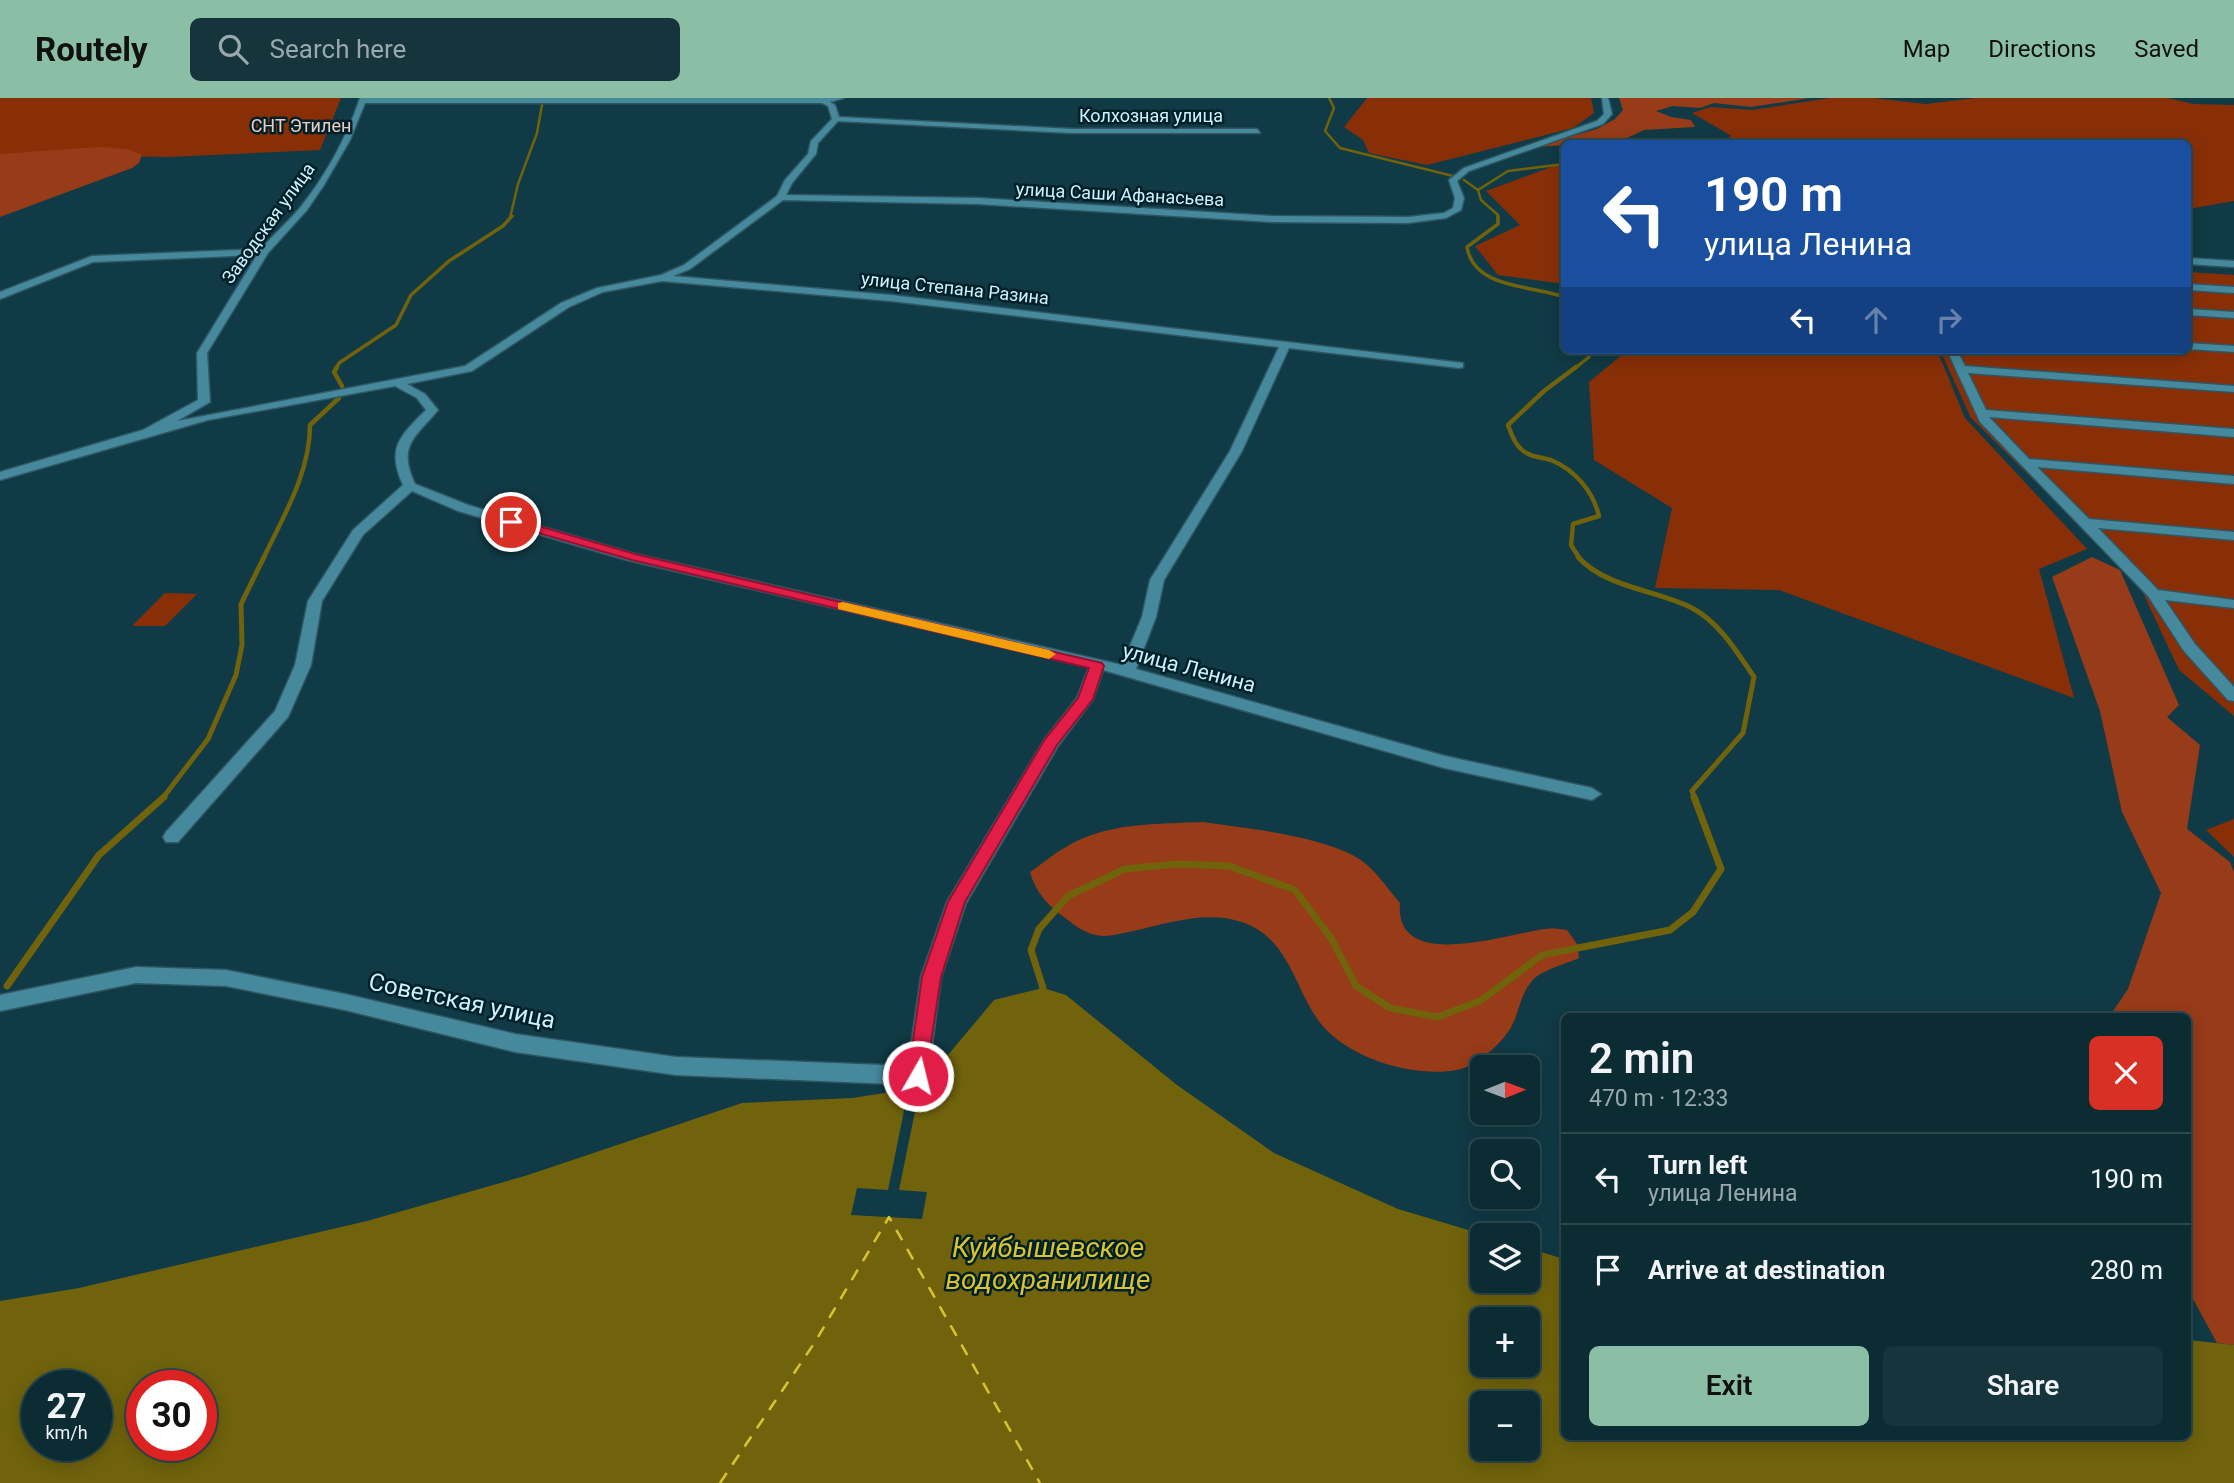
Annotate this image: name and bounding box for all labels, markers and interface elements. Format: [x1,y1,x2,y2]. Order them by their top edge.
search box [190,18,680,81]
text: Routely [35,30,148,69]
icon: search [214,30,252,68]
text: Search here [270,34,406,64]
text: Map [1903,35,1950,63]
text: Directions [1988,35,2096,63]
text: Saved [2134,35,2199,63]
street label: Колхозная улица [1079,105,1223,126]
park label: СНТ Этилен [251,115,351,136]
street label: Заводская улица [217,159,319,287]
text: 190 m [1704,166,1843,223]
icon: left [1589,168,1680,259]
street label: улица Саши Афанасьева [1015,178,1225,210]
text: улица Ленина [1704,225,1912,263]
street label: улица Степана Разина [860,268,1050,308]
icon: left [1784,301,1822,339]
icon: ahead [1857,301,1895,339]
icon: right [1930,301,1968,339]
pin [481,492,541,552]
icon: arrive [492,503,530,541]
street label: улица Ленина [1120,639,1258,697]
street label: Советская улица [366,968,558,1034]
text: 2 min [1589,1034,1694,1083]
button: close [2089,1036,2163,1110]
position arrow [881,1039,955,1113]
north arrow [1470,1055,1540,1125]
map controls [1470,1055,1540,1461]
text: 470 m · 12:33 [1589,1085,1728,1112]
button: search [1470,1139,1540,1209]
text: Turn left [1648,1150,1747,1180]
icon: left [1589,1160,1627,1198]
text: 190 m [2090,1164,2163,1194]
text: улица Ленина [1648,1180,1798,1207]
button: layers [1470,1223,1540,1293]
water label: Куйбышевское водохранилище [946,1231,1150,1296]
icon: arrive [1589,1251,1627,1289]
text: Arrive at destination [1648,1255,1885,1285]
text: 280 m [2090,1255,2163,1285]
button: + [1470,1307,1540,1377]
button: Exit [1589,1346,1869,1426]
button: Share [1883,1346,2163,1426]
speed limit sign: 30 [126,1370,217,1461]
text: 27 [46,1386,87,1427]
button: − [1470,1391,1540,1461]
text: km/h [45,1422,88,1443]

